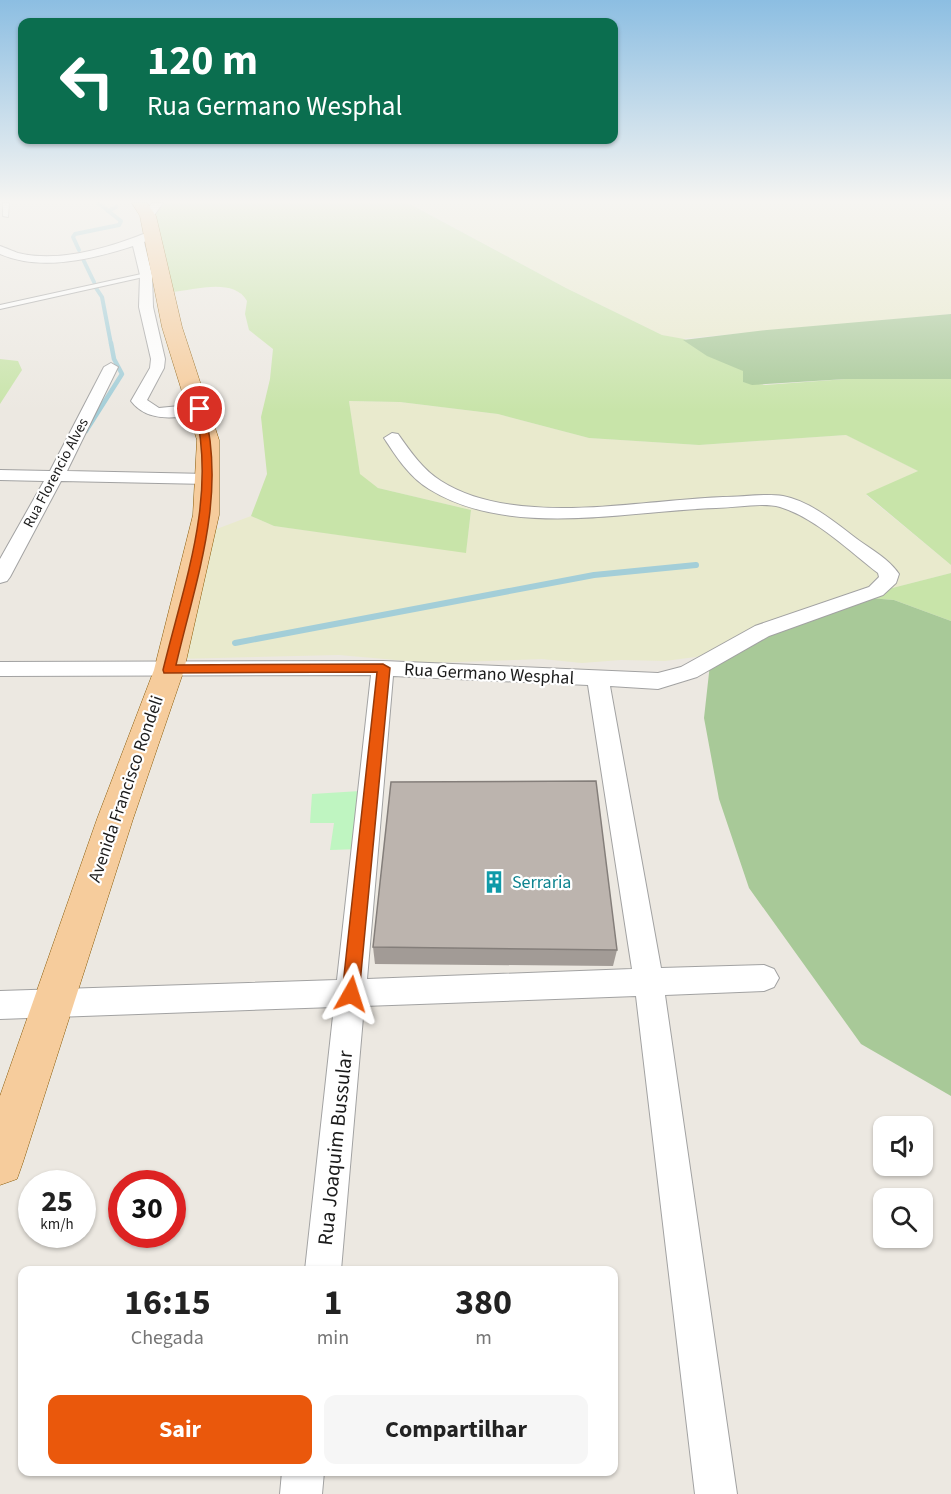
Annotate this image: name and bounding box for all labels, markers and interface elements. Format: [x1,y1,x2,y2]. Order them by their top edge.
text: 120 m [147,31,258,91]
icon: left [48,42,126,120]
text: Rua Germano Wesphal [147,87,402,126]
pin [174,383,225,434]
icon: arrive [183,392,216,425]
street label: Rua Florencio Alves [18,414,94,532]
street label: Rua Germano Wesphal [403,657,575,691]
street label: Avenida Francisco Rondeli [82,692,170,886]
building icon: Serraria [481,869,507,895]
place label: Serraria [512,870,571,895]
position arrow [319,962,383,1026]
street label: Rua Joaquim Bussular [310,1048,360,1247]
map controls [873,1116,933,1248]
button: sound [873,1116,933,1176]
speed limit sign: 30 [108,1170,186,1248]
text: 25 [41,1180,73,1223]
button: search [873,1188,933,1248]
text: km/h [40,1214,74,1235]
text: 16:15 [124,1277,211,1328]
text: 1 [323,1277,342,1328]
text: 380 [455,1277,512,1328]
text: Chegada [131,1324,204,1352]
text: min [317,1324,349,1352]
text: m [475,1324,492,1352]
button: Sair [48,1395,312,1464]
button: Compartilhar [324,1395,588,1464]

